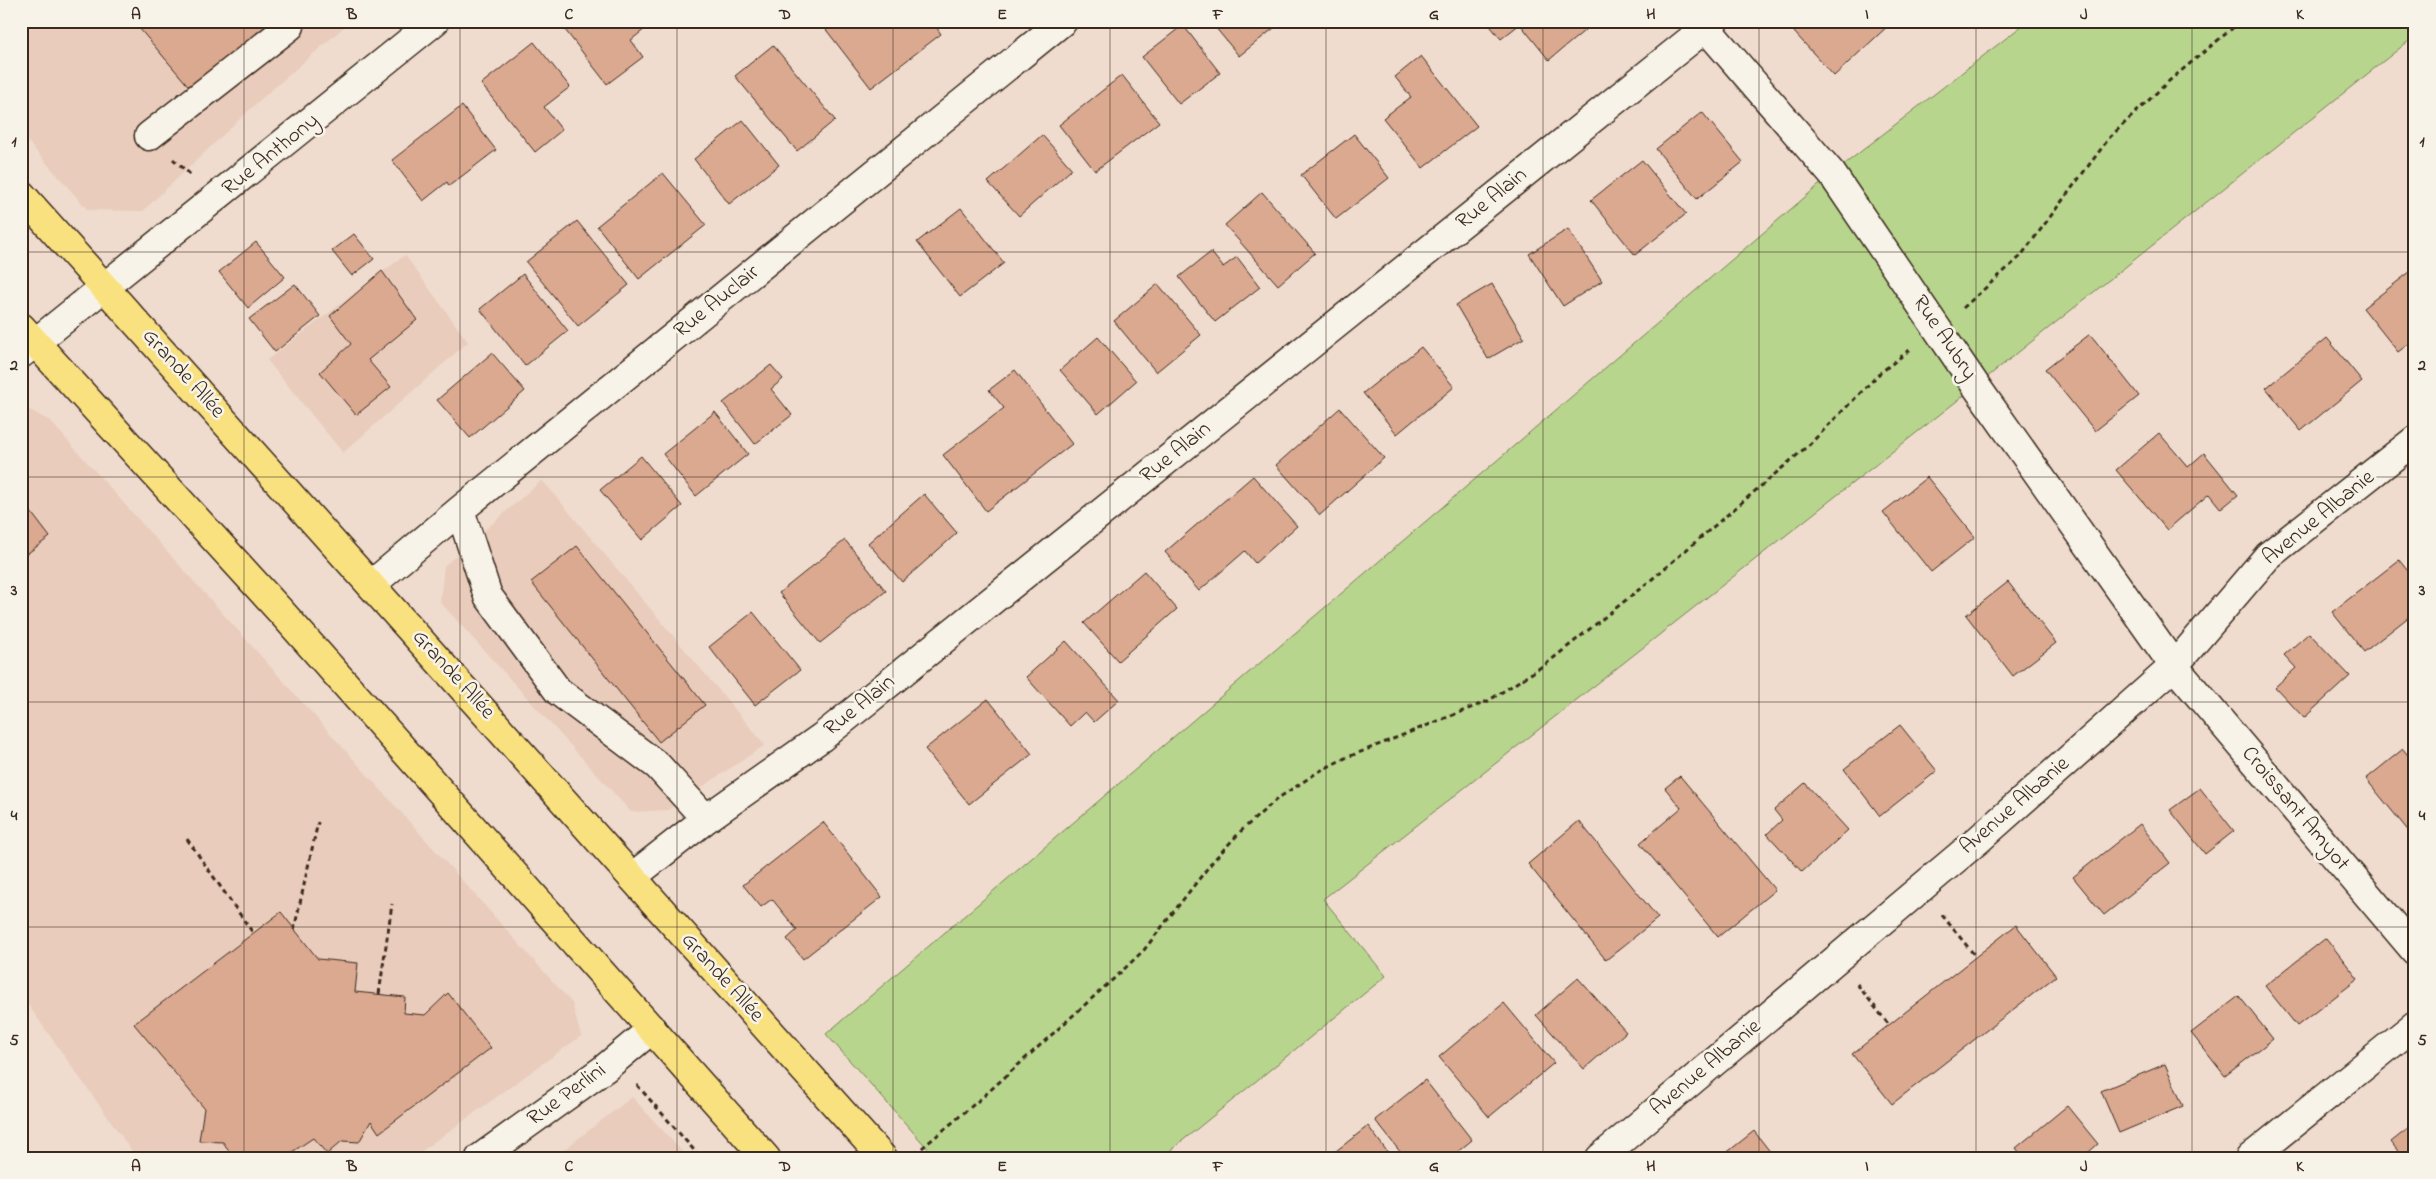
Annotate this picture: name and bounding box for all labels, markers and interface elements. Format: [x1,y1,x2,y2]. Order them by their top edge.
text: A [131,3,141,27]
text: B [346,3,358,27]
text: C [565,3,574,27]
text: D [778,3,791,27]
text: E [997,3,1007,27]
text: F [1212,3,1224,27]
text: G [1429,3,1439,27]
text: H [1646,3,1656,27]
text: I [1865,3,1869,27]
text: J [2080,3,2088,27]
text: K [2296,3,2305,27]
street label: Rue Anthony [216,106,327,205]
text: 1 [11,130,17,154]
text: 1 [2419,130,2425,154]
street label: Rue Alain [1449,160,1535,238]
street label: Rue Auclair [667,257,767,347]
street label: Rue Aubry [1903,289,1984,388]
street label: Grande Allée [134,322,232,426]
text: 2 [9,354,18,378]
text: 2 [2417,354,2426,378]
street label: Rue Alain [1133,414,1219,492]
street label: Avenue Albanie [2256,462,2382,573]
text: 3 [10,579,18,603]
text: 3 [2418,579,2426,603]
street label: Grande Allée [404,623,502,727]
street label: Rue Alain [817,667,903,745]
street label: Croissant Amyot [2232,739,2357,880]
street label: Avenue Albanie [1953,749,2077,863]
text: 4 [10,804,18,828]
text: 4 [2418,804,2426,828]
street label: Grande Allée [673,926,771,1030]
street label: Avenue Albanie [1643,1012,1769,1124]
text: 5 [9,1029,19,1053]
text: 5 [2417,1029,2427,1053]
street label: Rue Perlini [521,1055,613,1135]
text: A [131,1155,141,1179]
text: B [346,1155,358,1179]
text: C [565,1155,574,1179]
text: D [778,1155,791,1179]
text: E [997,1155,1007,1179]
text: F [1212,1155,1224,1179]
text: G [1429,1155,1439,1179]
text: H [1646,1155,1656,1179]
text: I [1865,1155,1869,1179]
text: J [2080,1155,2088,1179]
text: K [2296,1155,2305,1179]

